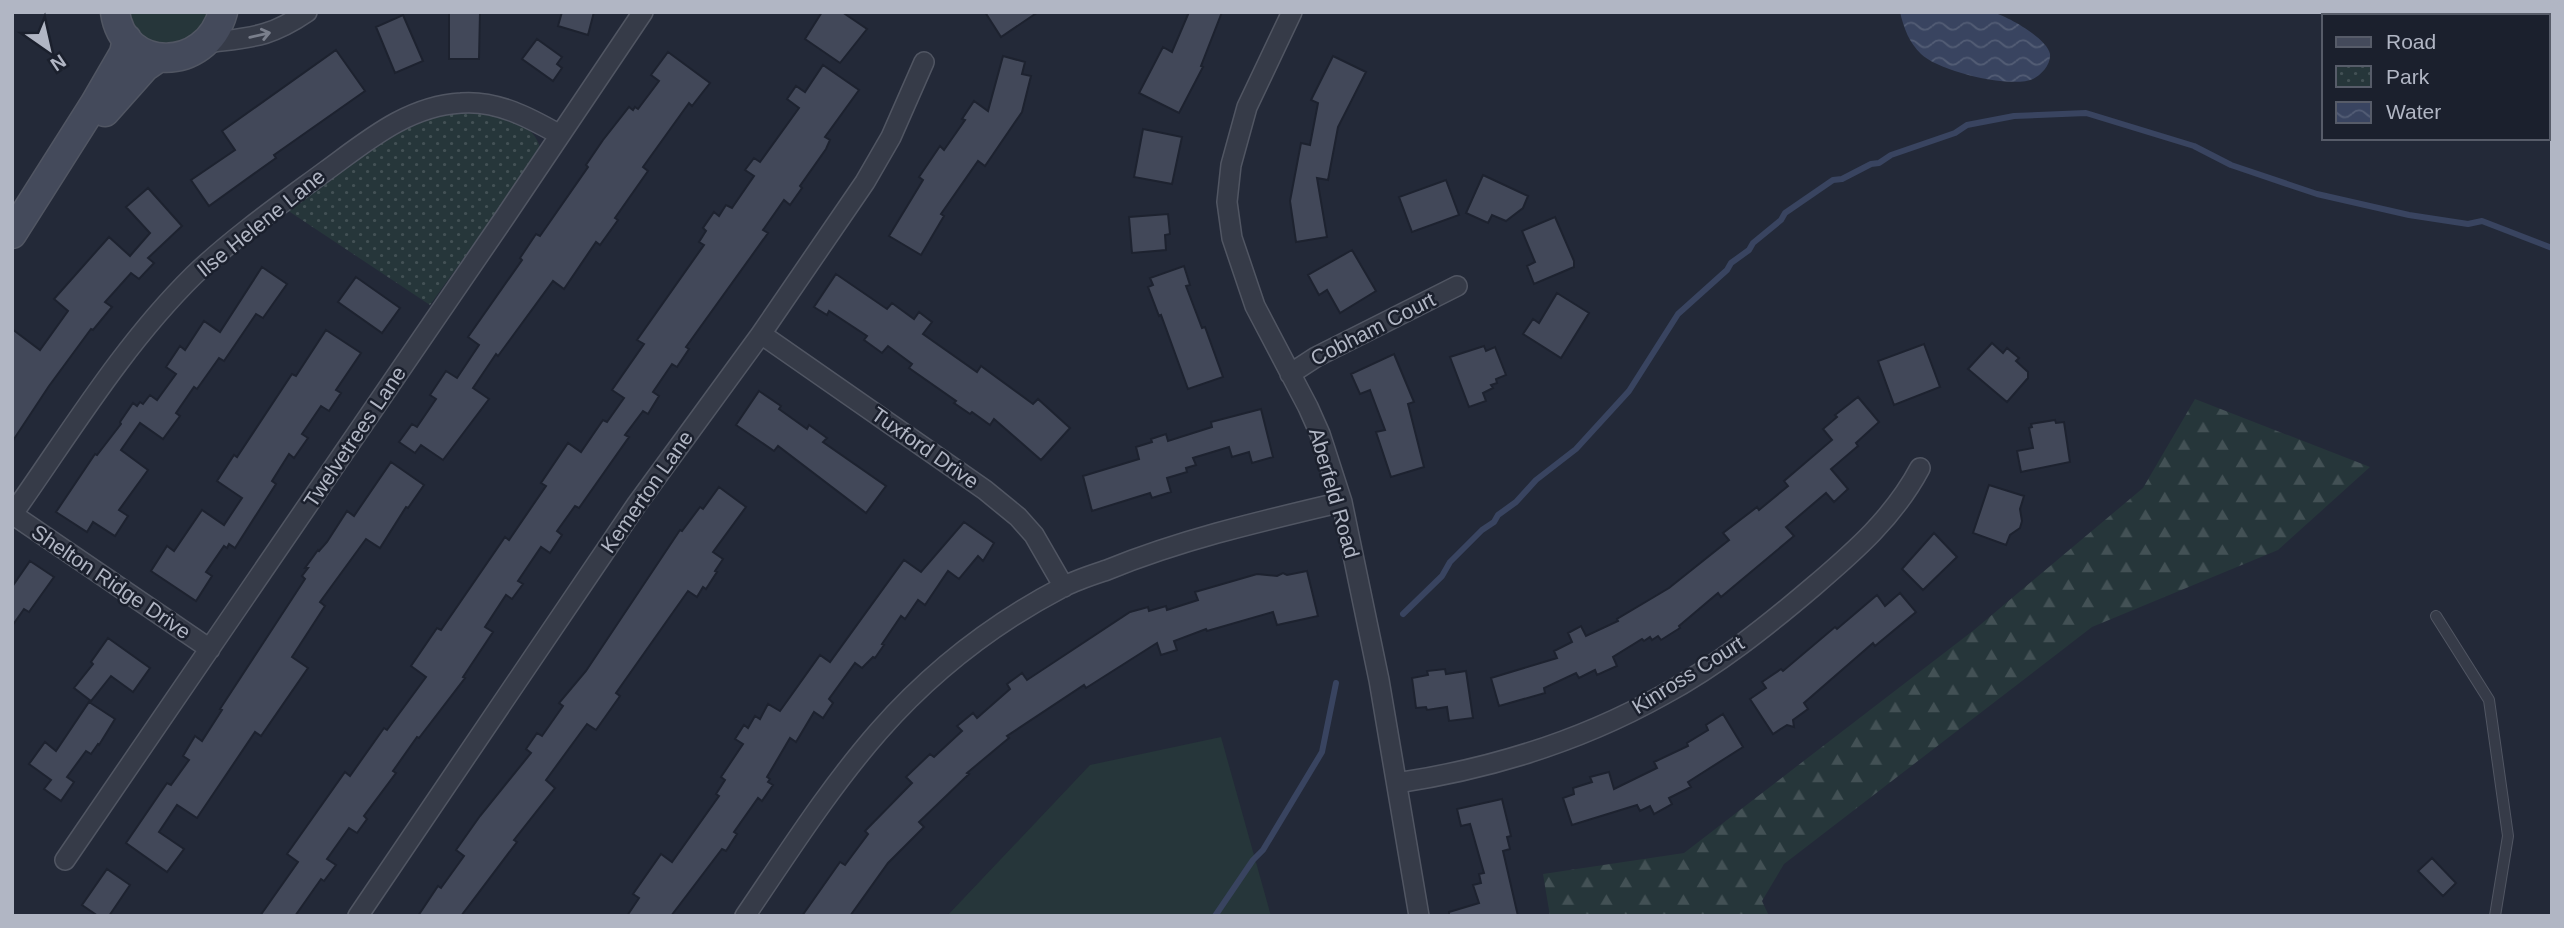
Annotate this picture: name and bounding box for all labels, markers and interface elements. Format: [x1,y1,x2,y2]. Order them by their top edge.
north arrow [14,14,84,84]
legend [2322,14,2550,140]
one-way arrow [248,28,271,42]
text: Road [2386,30,2436,53]
text: N [47,50,70,75]
text: Park [2386,65,2430,88]
text: Water [2386,100,2441,123]
street label: Ilse Helene Lane [192,164,329,281]
street label: Cobham Court [1307,287,1439,370]
street label: Twelvetrees Lane [299,362,410,511]
street label: Tuxford Drive [867,402,983,493]
street label: Aberfeld Road [1305,425,1364,561]
street label: Kemerton Lane [596,426,697,557]
street label: Shelton Ridge Drive [27,520,195,643]
street label: Kinross Court [1628,631,1748,718]

